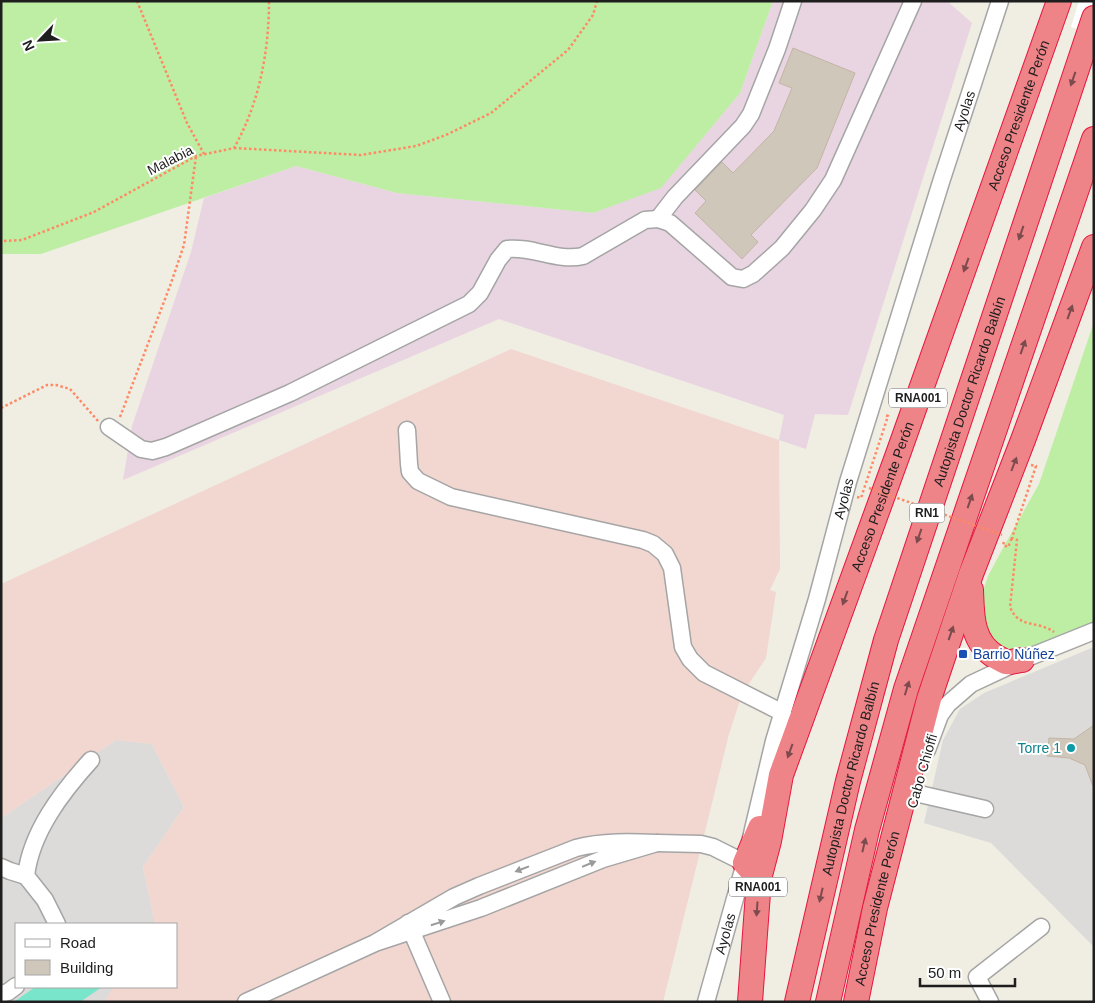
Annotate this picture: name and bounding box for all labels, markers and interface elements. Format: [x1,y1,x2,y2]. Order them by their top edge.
north arrow [15,15,65,65]
text: N [19,38,38,53]
street label: Acceso Presidente Perón [984,38,1052,192]
one-way arrow [1069,71,1076,86]
street label: Ayolas [950,89,978,133]
street label: Malabia [145,142,196,178]
one-way arrow [1017,225,1025,240]
one-way arrow [962,257,969,272]
street label: Autopista Doctor Ricardo Balbín [930,294,1008,488]
one-way arrow [1067,304,1074,319]
one-way arrow [1020,340,1027,355]
road number: RNA001 [889,388,947,408]
street label: Acceso Presidente Perón [848,420,917,574]
one-way arrow [1010,456,1018,471]
street label: Ayolas [831,476,857,521]
one-way arrow [966,493,974,508]
road number: RN1 [910,503,944,522]
one-way arrow [915,529,923,544]
one-way arrow [841,591,848,606]
one-way arrow [948,625,955,640]
place label: Barrio Núñez [973,646,1055,662]
marker: Barrio Núñez [957,648,969,660]
street label: Autopista Doctor Ricardo Balbín [818,680,883,877]
one-way arrow [903,681,911,696]
street label: Cabo Chioffi [904,732,940,810]
place label: Torre 1 [1017,740,1061,756]
marker: Torre 1 [1065,742,1077,754]
one-way arrow [786,744,793,759]
street label: Acceso Presidente Perón [852,829,903,987]
one-way arrow [860,837,868,852]
one-way arrow [582,860,596,868]
one-way arrow [514,865,529,873]
road number: RNA001 [729,878,787,896]
one-way arrow [817,888,825,903]
one-way arrow [752,901,760,917]
street label: Ayolas [712,911,739,956]
one-way arrow [430,919,445,926]
legend [15,923,178,988]
text: Road [60,934,96,951]
scale bar [920,956,1015,988]
text: Building [60,959,113,976]
text: 50 m [928,964,961,981]

